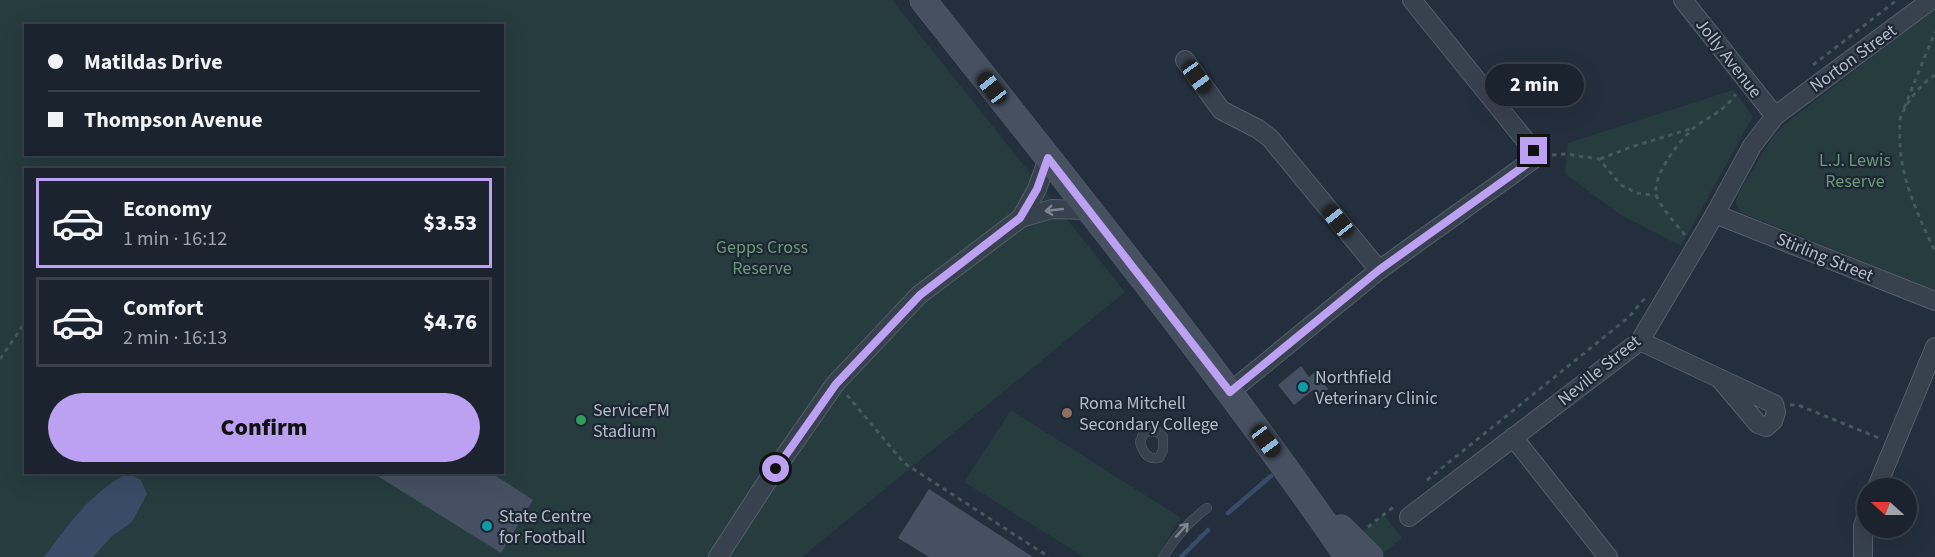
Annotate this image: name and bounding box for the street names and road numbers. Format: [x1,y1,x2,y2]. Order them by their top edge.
street label: Jolly Avenue [1689,13,1768,104]
street label: Norton Street [1805,18,1902,98]
street label: Stirling Street [1773,227,1877,288]
street label: Neville Street [1552,329,1646,412]

